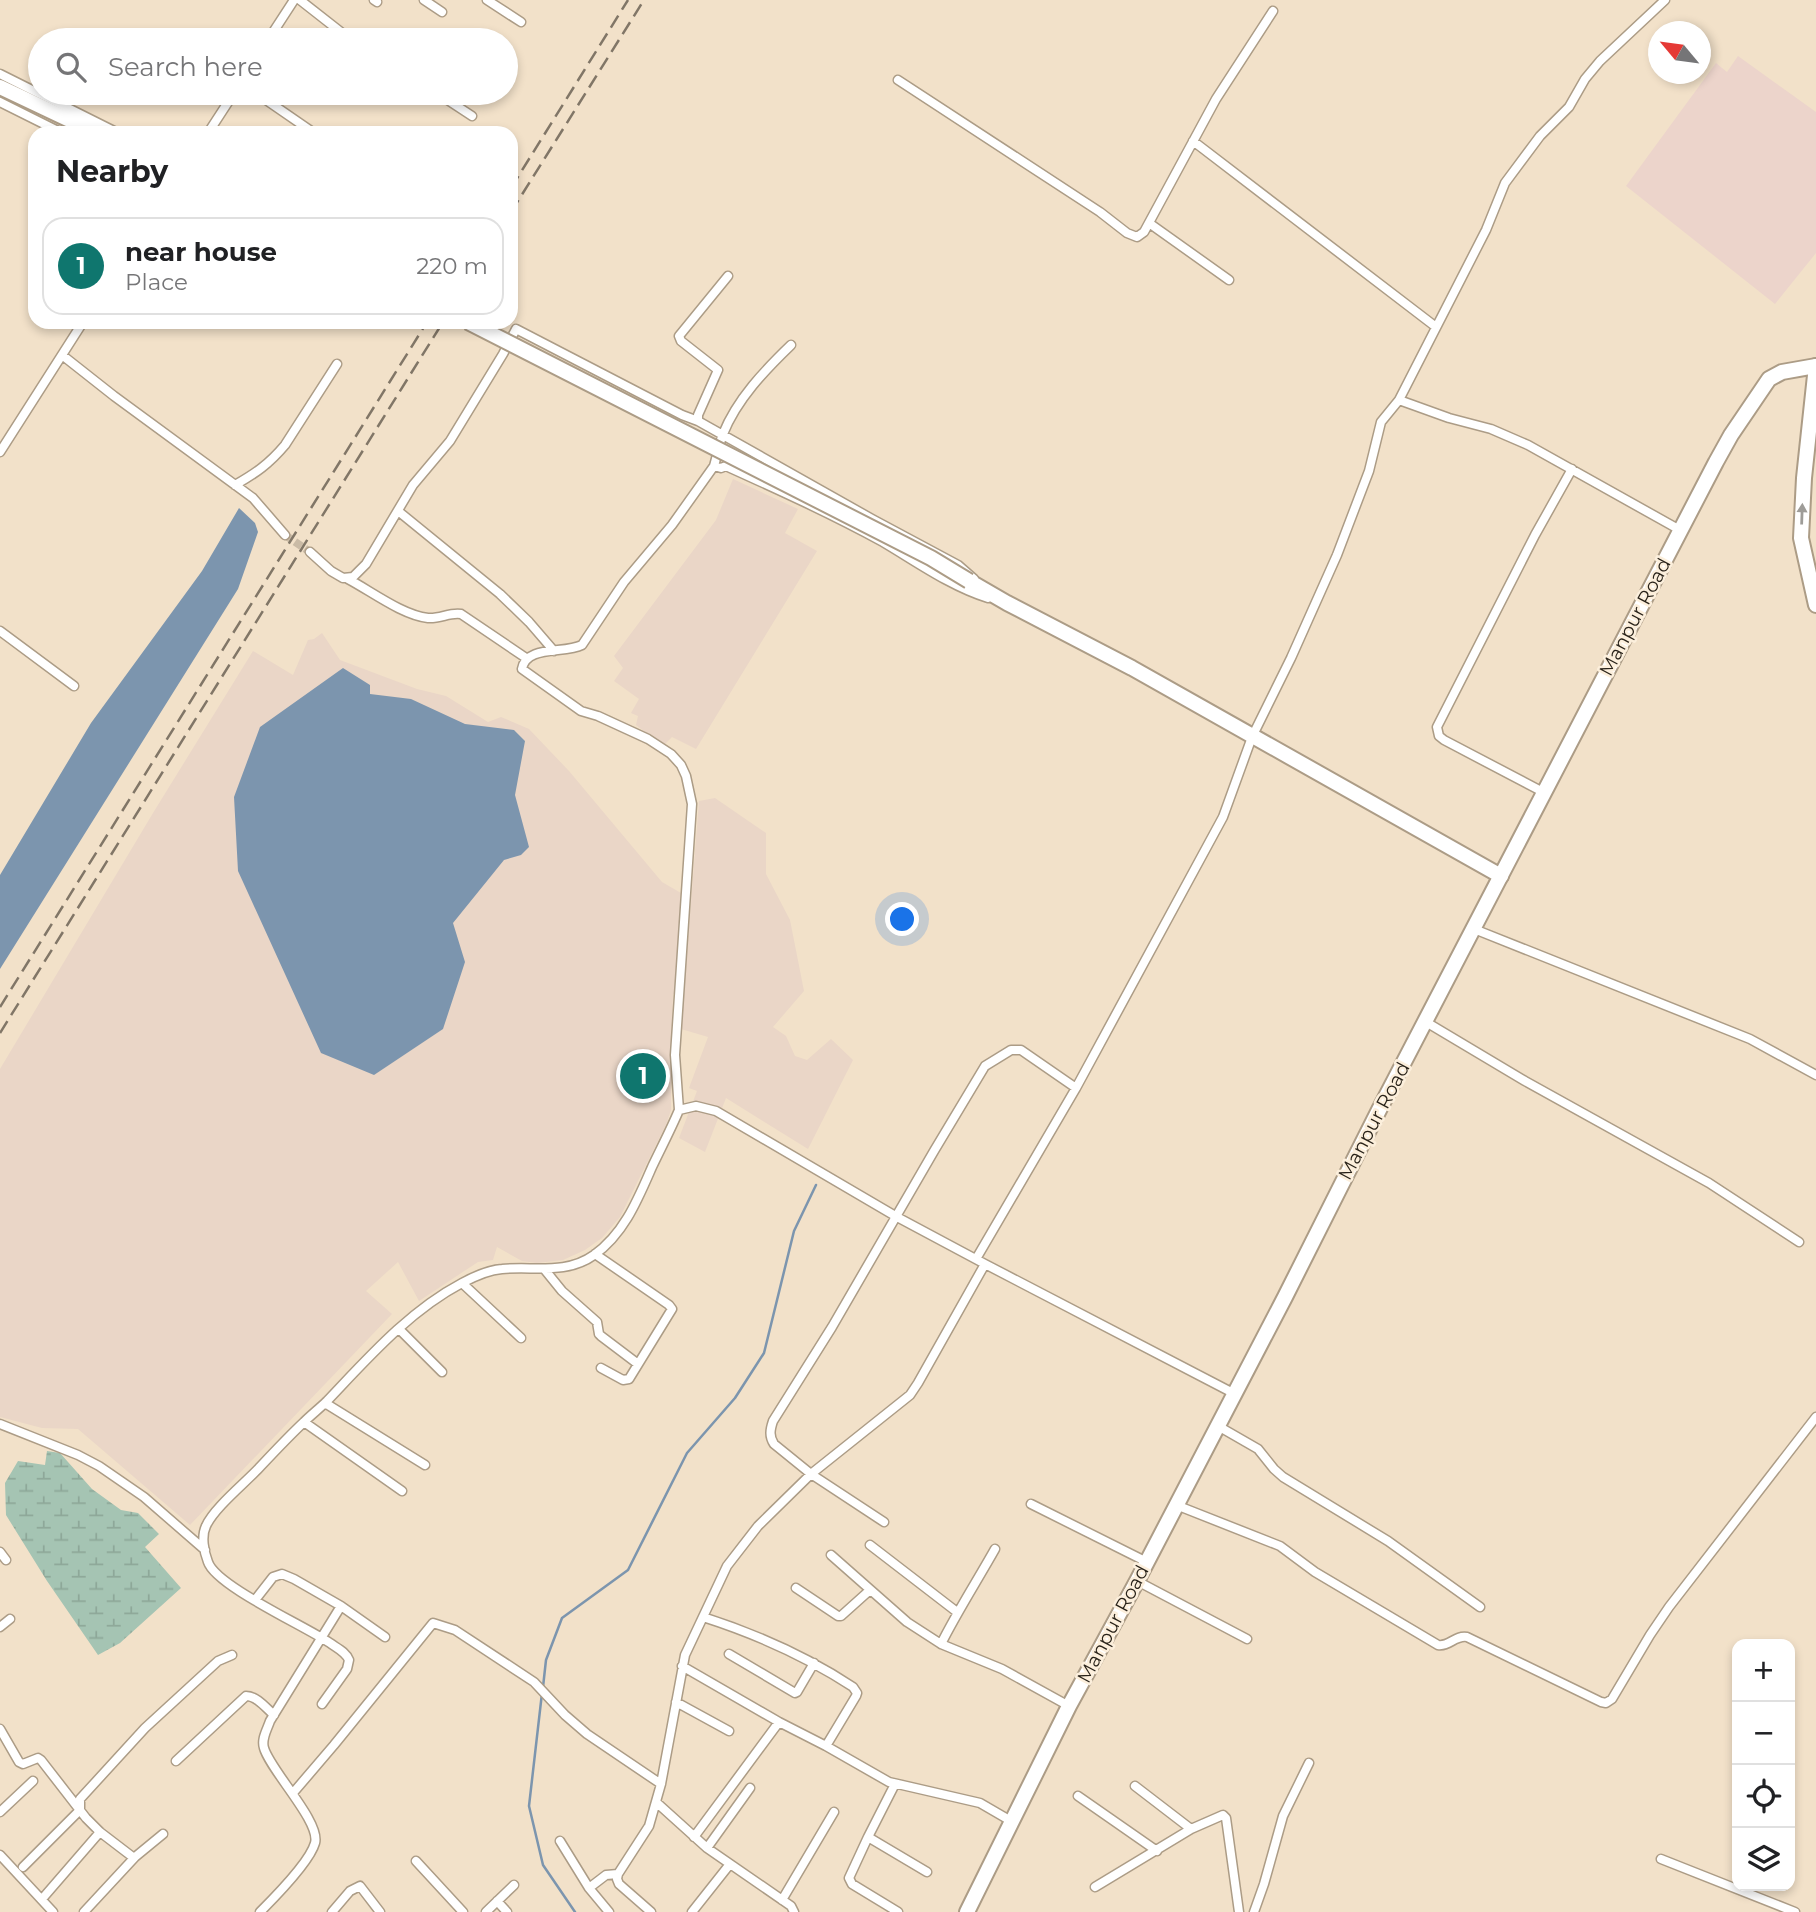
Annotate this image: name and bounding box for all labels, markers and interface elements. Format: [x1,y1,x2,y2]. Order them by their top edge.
north arrow [1648,21,1711,84]
search box [28,28,518,105]
icon: search [52,48,90,86]
text: Search here [108,51,263,83]
text: Nearby [56,153,168,190]
text: near house [125,236,277,268]
text: 1 [76,252,86,280]
text: 220 m [416,252,488,280]
text: Place [125,268,188,296]
one-way arrow [1797,502,1808,524]
street label: Manpur Road [1594,554,1676,680]
your location [885,902,919,936]
pin: 1 [620,1050,666,1102]
street label: Manpur Road [1333,1058,1415,1184]
street label: Manpur Road [1072,1561,1154,1687]
map controls [1732,1639,1795,1891]
button: + [1732,1639,1795,1702]
button: − [1732,1702,1795,1765]
button: locate [1732,1765,1795,1828]
button: layers [1732,1828,1795,1891]

